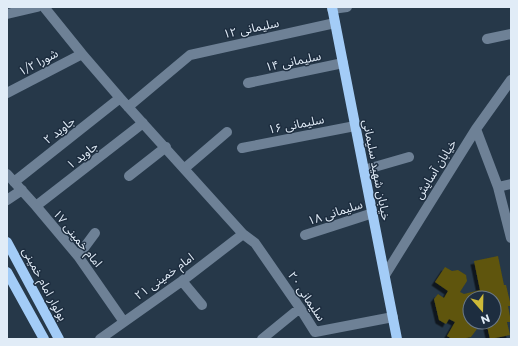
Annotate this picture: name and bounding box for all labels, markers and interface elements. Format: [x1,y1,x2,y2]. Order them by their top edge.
street label: سلیمانی ۱۲ [222,15,280,41]
street label: شورا ۱/۲ [16,45,60,79]
street label: سلیمانی ۱۴ [264,48,322,74]
street label: سلیمانی ۱۶ [267,111,325,137]
street label: جاوید ۲ [40,113,78,147]
street label: خیابان شهید سلیمانی [360,118,394,222]
street label: خیابان آسایش [411,136,459,202]
street label: جاوید ۱ [63,138,101,172]
street label: سلیمانی ۱۸ [306,196,364,228]
street label: امام خمینی ۱۷ [49,206,106,271]
street label: بولوار امام خمینی [18,245,71,324]
street label: امام خمینی ۲۱ [131,249,198,304]
street label: سلیمانی ۲۰ [285,268,329,324]
north arrow [462,290,502,330]
text: N [479,311,492,327]

